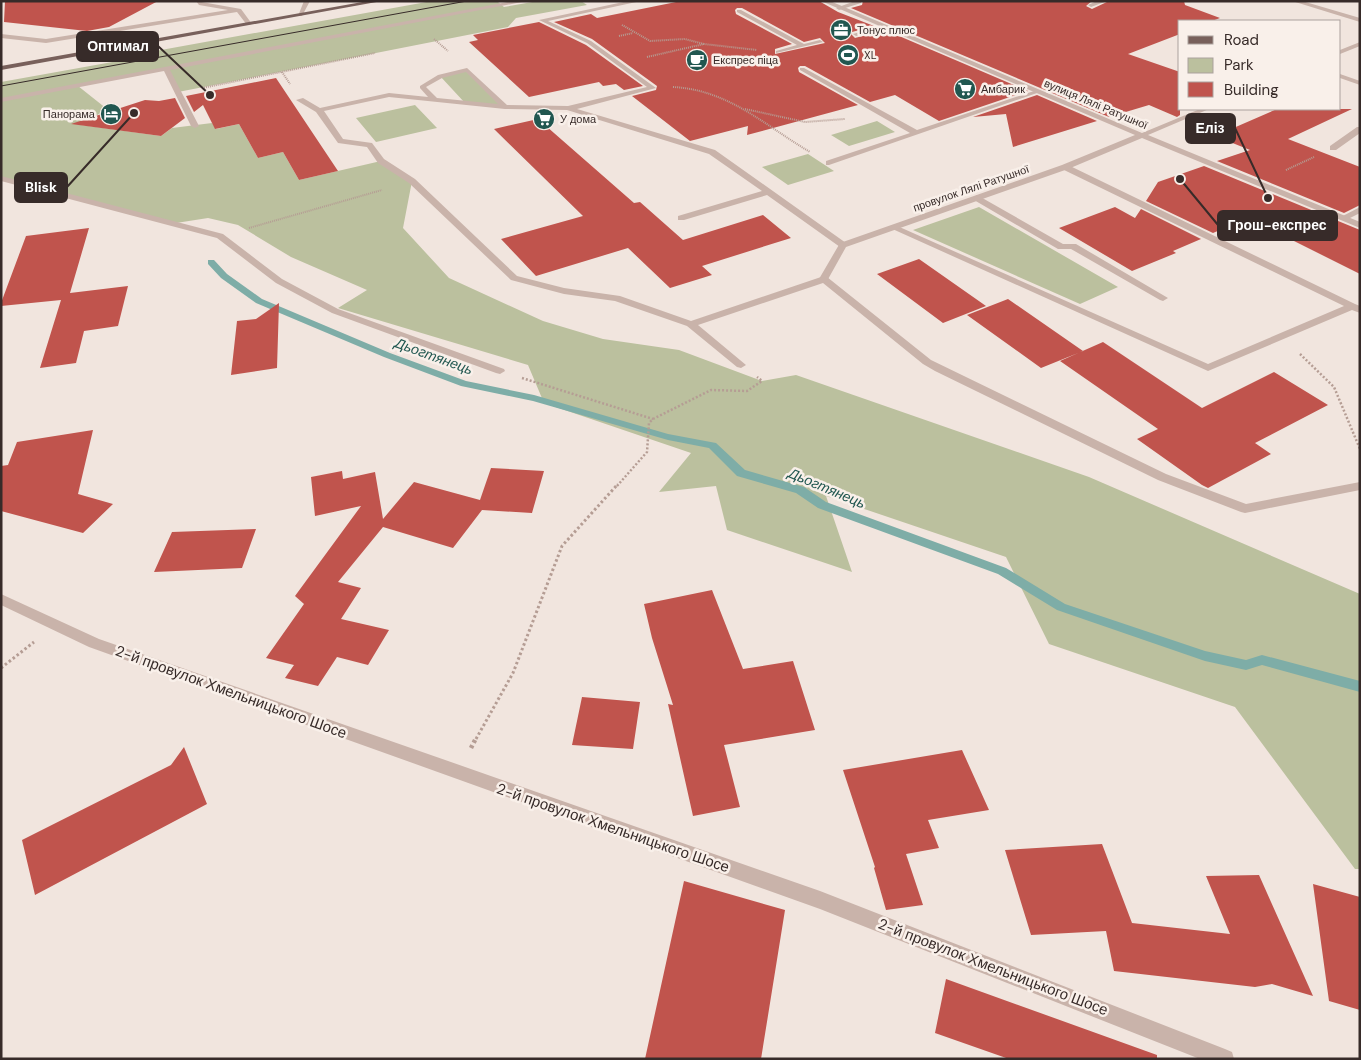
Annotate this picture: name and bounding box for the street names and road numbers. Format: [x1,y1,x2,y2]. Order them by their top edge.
street label: вулиця Лялі Ратушної [1042,76,1150,132]
street label: провулок Лялі Ратушної [911,162,1031,214]
street label: 2-й провулок Хмельницького Шосе [113,641,349,743]
street label: 2-й провулок Хмельницького Шосе [494,779,732,877]
street label: 2-й провулок Хмельницького Шосе [875,914,1111,1020]

